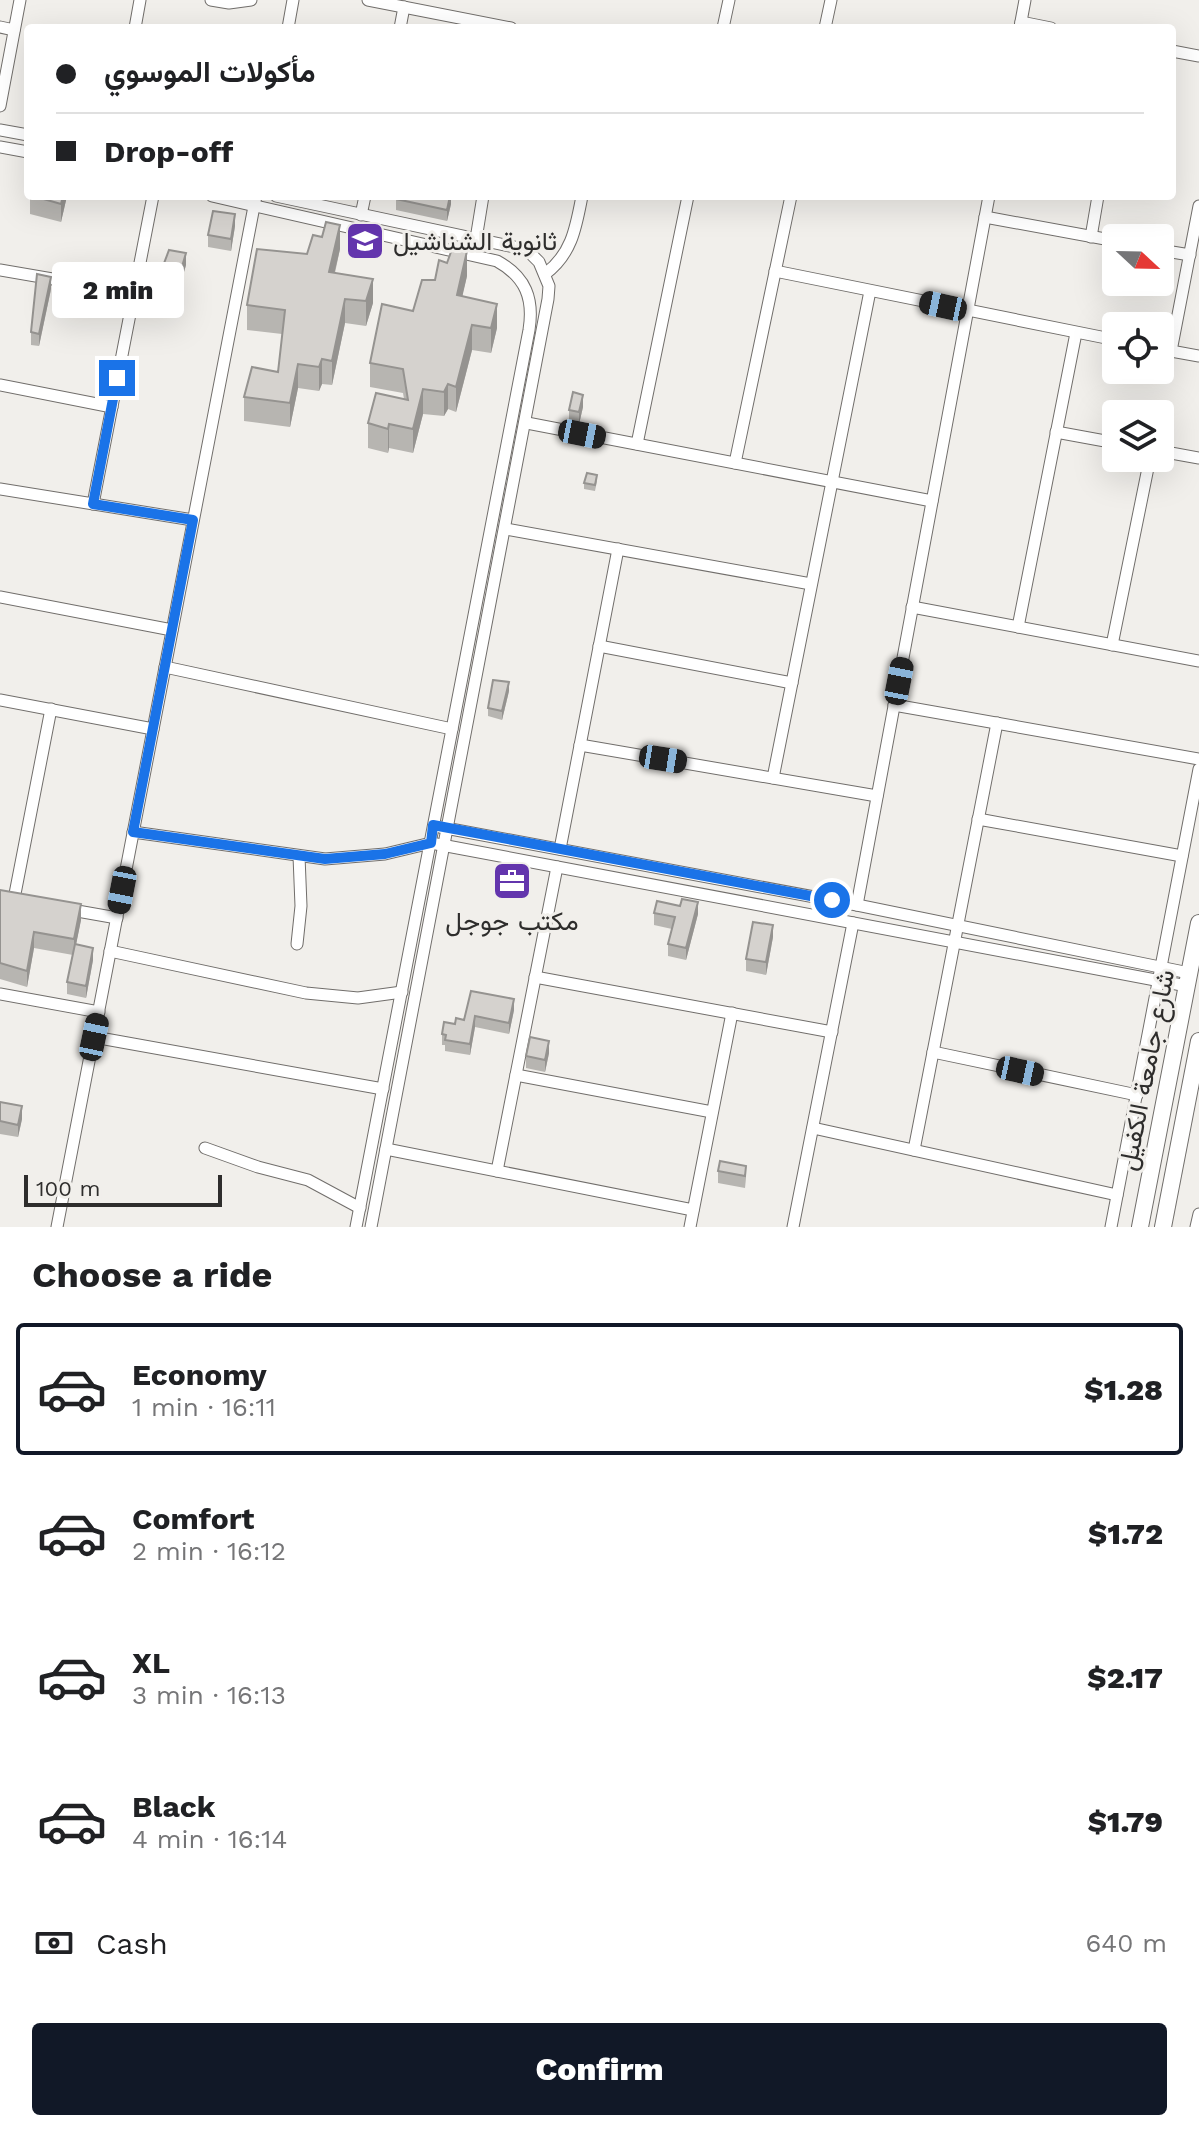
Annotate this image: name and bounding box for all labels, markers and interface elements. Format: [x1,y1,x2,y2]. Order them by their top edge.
text: مأكولات الموسوي [104,54,316,89]
text: Drop-off [104,134,233,169]
school or university icon: ثانوية الشناشيل [344,220,386,262]
north arrow [1102,224,1174,296]
map controls [1102,224,1174,472]
place label: ثانوية الشناشيل [393,226,557,257]
callout: 2 min [51,262,183,318]
text: 2 min [83,275,153,305]
car [917,289,969,323]
button: locate [1102,312,1174,384]
route end [99,360,135,396]
button: layers [1102,400,1174,472]
car [556,418,608,450]
car [883,655,915,707]
car [637,743,689,775]
office icon: مكتب جوجل [491,860,533,902]
car [106,864,138,916]
route start [814,882,850,918]
place label: مكتب جوجل [445,906,579,937]
street label: شارع جامعة الكفيل [1112,967,1183,1174]
car [77,1011,111,1063]
car [994,1054,1046,1088]
scale bar [24,1171,222,1207]
text: 100 m [36,1176,100,1201]
text: Choose a ride [32,1254,272,1296]
icon: car [36,1353,108,1425]
text: Economy [132,1357,267,1392]
text: $1.28 [1084,1372,1163,1407]
text: 1 min · 16:11 [132,1392,276,1422]
icon: car [36,1497,108,1569]
text: Comfort [132,1501,254,1536]
text: $1.72 [1088,1516,1163,1551]
text: 2 min · 16:12 [132,1536,286,1566]
icon: car [36,1641,108,1713]
text: XL [132,1645,170,1680]
text: $2.17 [1087,1660,1163,1695]
text: 3 min · 16:13 [132,1680,286,1710]
icon: car [36,1785,108,1857]
text: Black [132,1789,216,1824]
text: $1.79 [1088,1804,1163,1839]
text: 4 min · 16:14 [132,1824,287,1854]
icon: cash [32,1921,76,1965]
text: Cash [96,1926,168,1961]
text: 640 m [1085,1928,1167,1958]
button: Confirm [32,2023,1167,2115]

